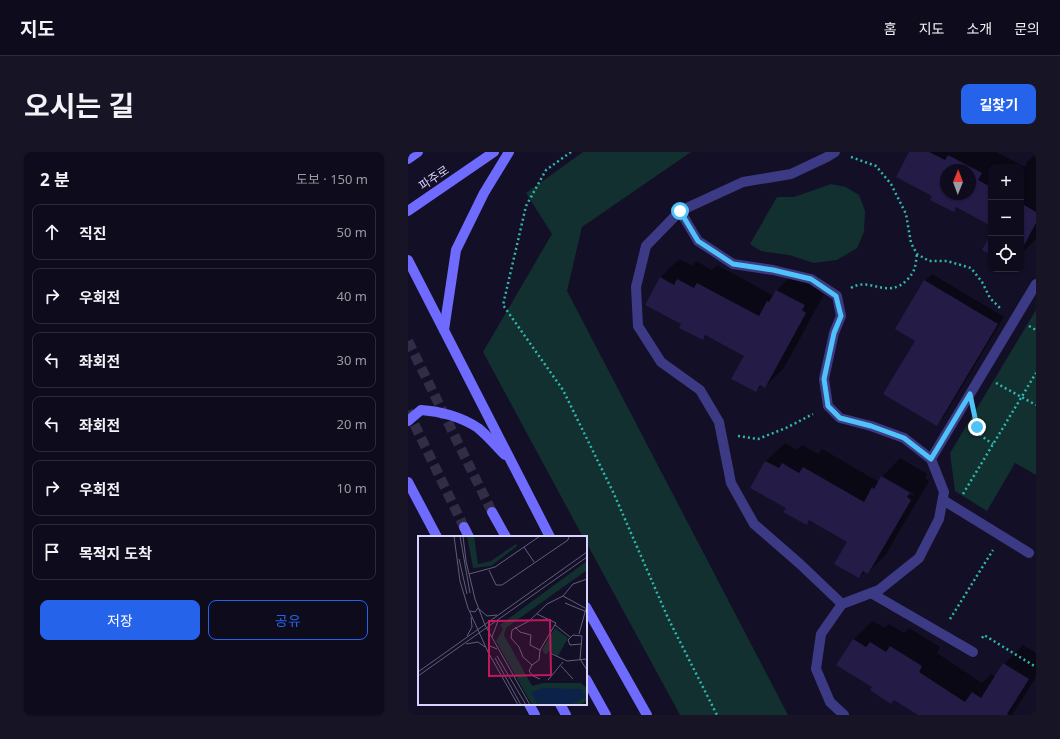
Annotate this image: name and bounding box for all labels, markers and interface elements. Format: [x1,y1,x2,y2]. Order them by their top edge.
text: 지도 [20,16,55,42]
text: 홈 [884,19,897,38]
text: 지도 [919,19,944,38]
text: 소개 [966,19,992,38]
text: 문의 [1014,19,1040,38]
button: 길찾기 [961,84,1036,124]
text: 오시는 길 [24,86,134,124]
street label: 파주로 [415,161,452,194]
north arrow [940,164,976,200]
map controls [988,164,1024,272]
button: + [988,164,1024,200]
text: 2 분 [40,168,70,191]
text: 도보 · 150 m [296,170,368,188]
button: − [988,200,1024,236]
route start [671,202,689,220]
icon: ahead [41,221,63,243]
text: 직진 [79,223,107,243]
text: 50 m [337,223,367,241]
button: locate [988,236,1024,272]
icon: right [41,285,63,307]
text: 우회전 [79,287,120,307]
text: 40 m [337,287,367,305]
icon: left [41,349,63,371]
text: 좌회전 [79,351,120,371]
text: 30 m [337,351,367,369]
icon: left [41,413,63,435]
text: 좌회전 [79,415,120,435]
text: 20 m [337,415,367,433]
route end [968,418,986,436]
icon: right [41,477,63,499]
text: 우회전 [79,479,120,499]
text: 10 m [337,479,367,497]
inset map [418,536,587,705]
icon: arrive [41,541,63,563]
text: 목적지 도착 [79,543,152,563]
button: 저장 [40,600,200,640]
button: 공유 [208,600,368,640]

